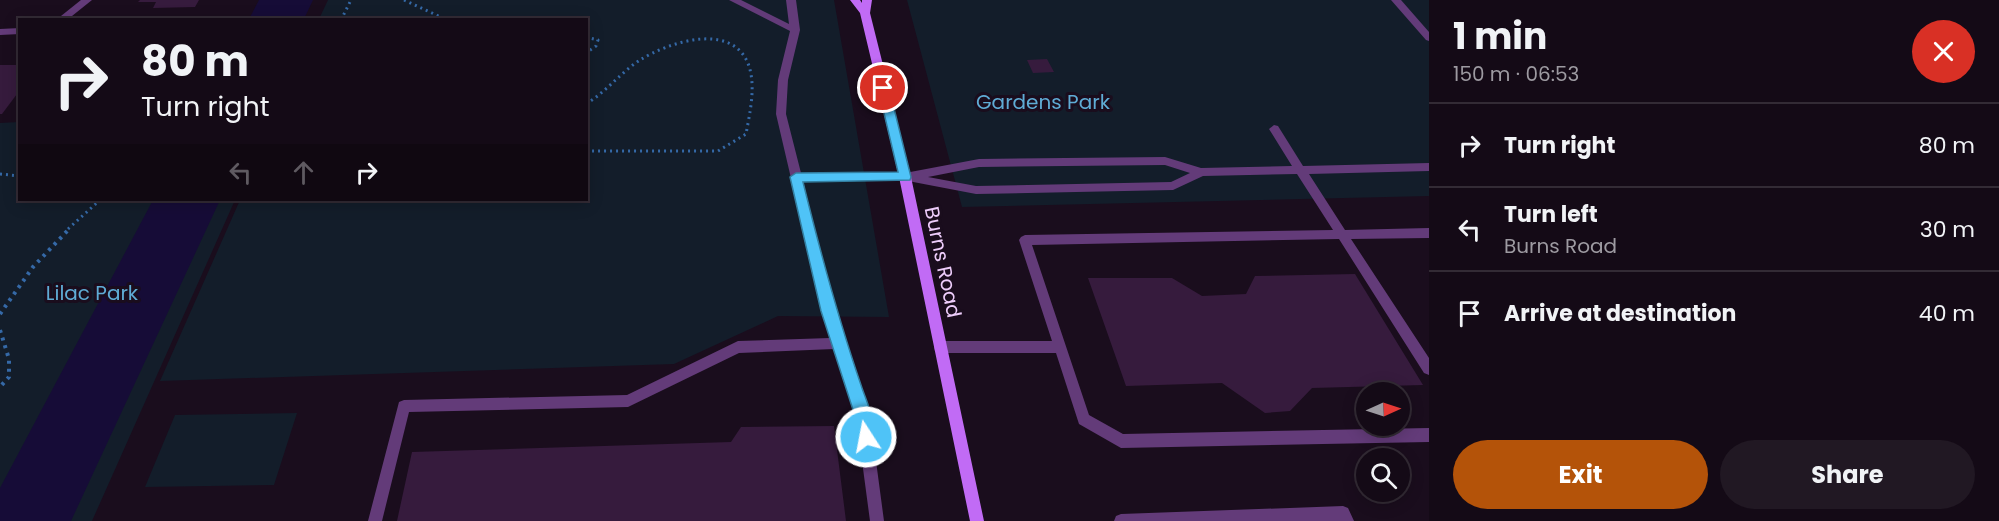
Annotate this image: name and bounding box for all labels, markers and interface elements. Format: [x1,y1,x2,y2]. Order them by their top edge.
text: 1 min [1453,11,1547,62]
button: close [1912,20,1975,83]
text: 80 m [141,32,249,91]
icon: right [42,42,120,120]
text: 150 m · 06:53 [1453,60,1579,88]
pin [857,62,908,113]
icon: arrive [866,71,899,104]
text: Turn right [141,88,270,125]
park label: Gardens Park [976,88,1111,116]
icon: right [1453,129,1486,162]
text: Turn right [1504,130,1615,161]
text: 80 m [1919,130,1975,161]
icon: left [224,156,257,189]
icon: ahead [287,156,320,189]
icon: right [350,156,383,189]
text: Turn left [1504,199,1598,230]
street label: Burns Road [918,204,968,320]
icon: left [1453,213,1486,246]
text: 30 m [1920,214,1975,245]
text: Burns Road [1504,232,1617,260]
park label: Lilac Park [46,279,139,307]
icon: arrive [1453,297,1486,330]
text: Arrive at destination [1504,298,1736,329]
text: 40 m [1919,298,1975,329]
north arrow [1356,382,1410,436]
map controls [1356,382,1410,502]
position arrow [834,405,898,469]
button: Exit [1453,440,1708,509]
button: Share [1720,440,1975,509]
button: search [1356,448,1410,502]

